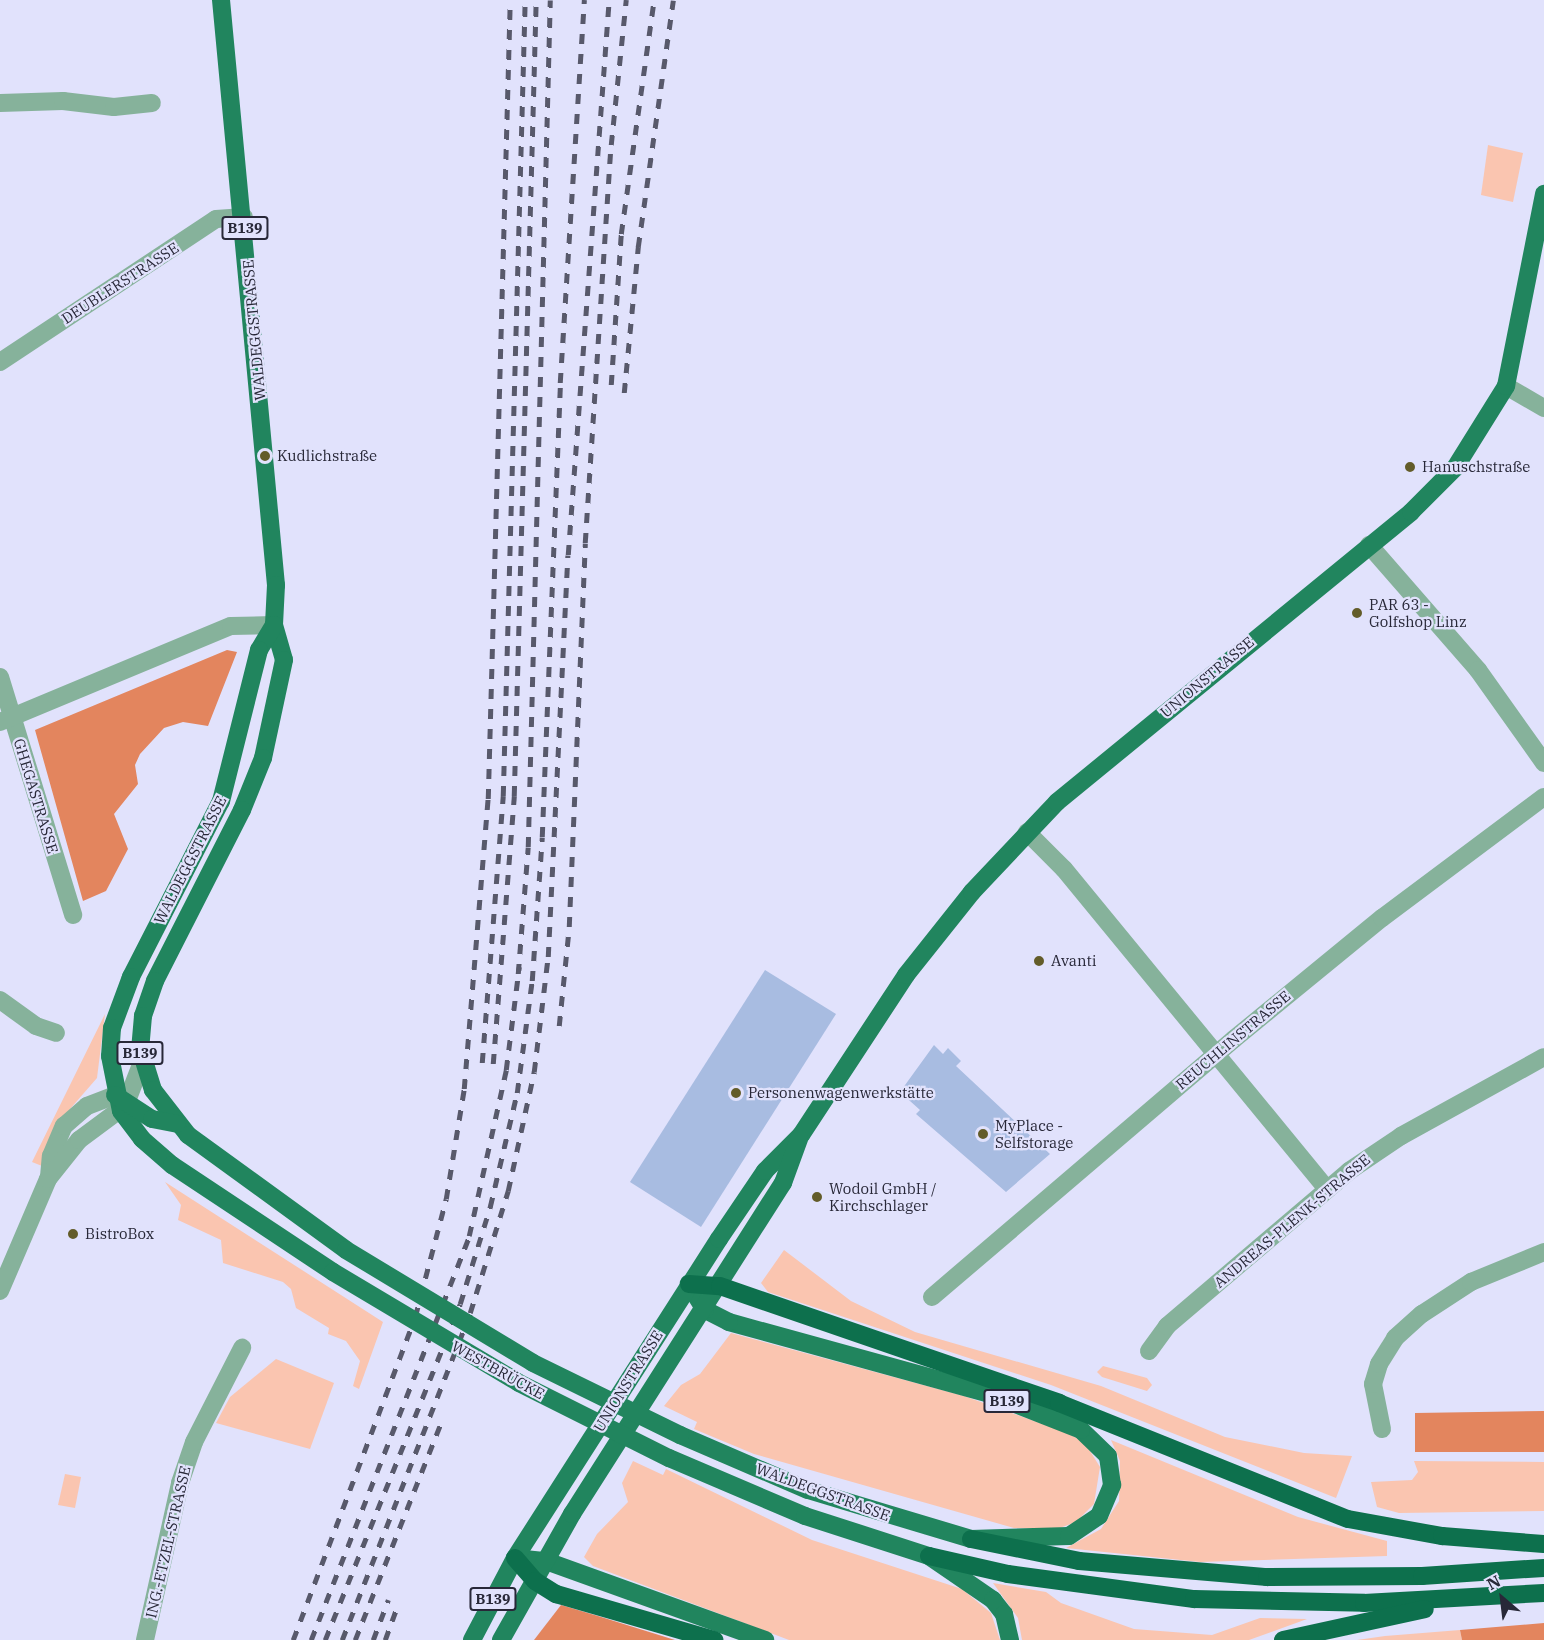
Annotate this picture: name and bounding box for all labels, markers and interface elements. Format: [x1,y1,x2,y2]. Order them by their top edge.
road number: B139 [221,217,269,239]
street label: DEUBLERSTRASSE [58,238,182,328]
street label: WALDEGGSTRASSE [239,259,269,401]
place label: Kudlichstraße [277,447,377,465]
marker: Kudlichstraße [258,449,272,463]
place label: Hanuschstraße [1422,458,1530,476]
marker: Hanuschstraße [1403,460,1417,474]
place label: PAR 63 - Golfshop Linz [1369,595,1467,630]
marker: PAR 63 - Golfshop Linz [1350,606,1364,620]
street label: UNIONSTRASSE [1157,633,1257,721]
street label: GHEGASTRASSE [10,736,62,856]
street label: WALDEGGSTRASSE [150,793,230,927]
place label: Avanti [1051,952,1097,970]
marker: Avanti [1032,954,1046,968]
street label: REUCHLINSTRASSE [1172,987,1294,1093]
road number: B139 [116,1042,164,1064]
place label: Personenwagenwerkstätte [748,1084,934,1102]
marker: Personenwagenwerkstätte [729,1086,743,1100]
place label: MyPlace - Selfstorage [995,1116,1073,1151]
marker: MyPlace - Selfstorage [976,1127,990,1141]
street label: ANDREAS-PLENK-STRASSE [1210,1150,1374,1292]
place label: Wodoil GmbH / Kirchschlager [829,1179,937,1214]
marker: Wodoil GmbH / Kirchschlager [810,1190,824,1204]
place label: BistroBox [85,1225,154,1243]
marker: BistroBox [66,1227,80,1241]
street label: UNIONSTRASSE [590,1327,666,1435]
street label: WESTBRÜCKE [448,1337,548,1403]
road number: B139 [983,1390,1031,1412]
street label: WALDEGGSTRASSE [753,1459,893,1525]
street label: ING.-ETZEL-STRASSE [142,1464,194,1620]
north arrow [1472,1568,1532,1628]
text: N [1483,1570,1504,1594]
road number: B139 [469,1588,517,1610]

